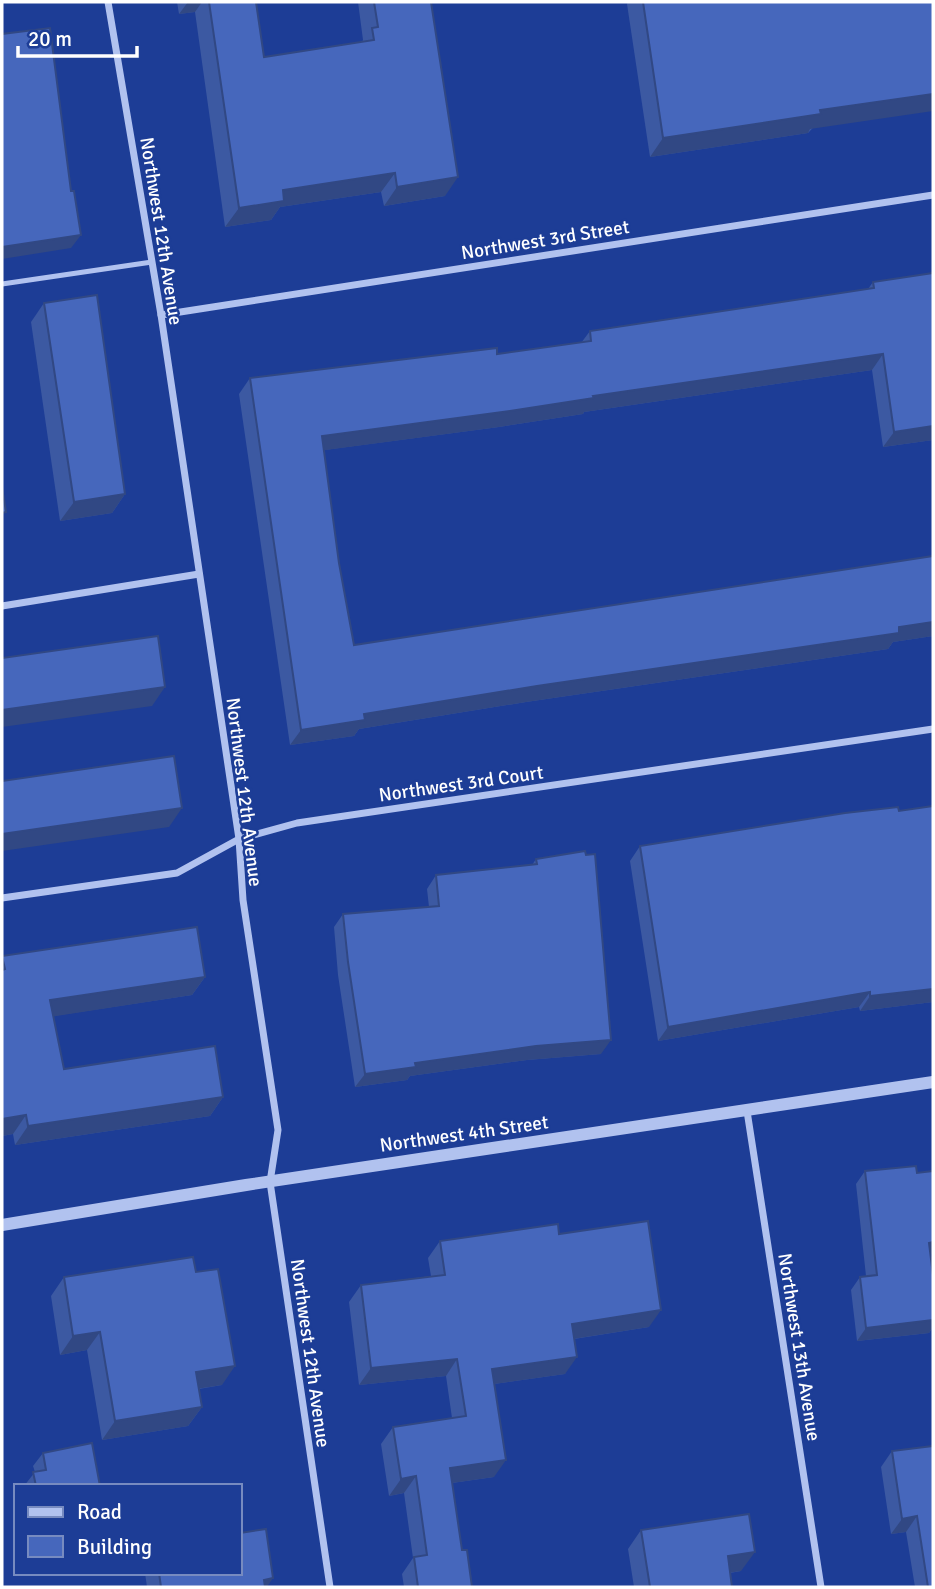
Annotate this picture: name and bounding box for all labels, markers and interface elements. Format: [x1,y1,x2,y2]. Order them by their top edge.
scale bar [18,14,136,58]
text: 20 m [28,26,72,52]
street label: Northwest 12th Avenue [134,135,188,327]
street label: Northwest 3rd Street [459,215,631,265]
street label: Northwest 12th Avenue [221,696,268,888]
street label: Northwest 3rd Court [377,761,545,807]
street label: Northwest 4th Street [378,1110,550,1158]
street label: Northwest 13th Avenue [772,1251,826,1443]
street label: Northwest 12th Avenue [285,1257,335,1449]
legend [14,1484,242,1575]
text: Road [77,1499,122,1525]
text: Building [77,1534,152,1560]

